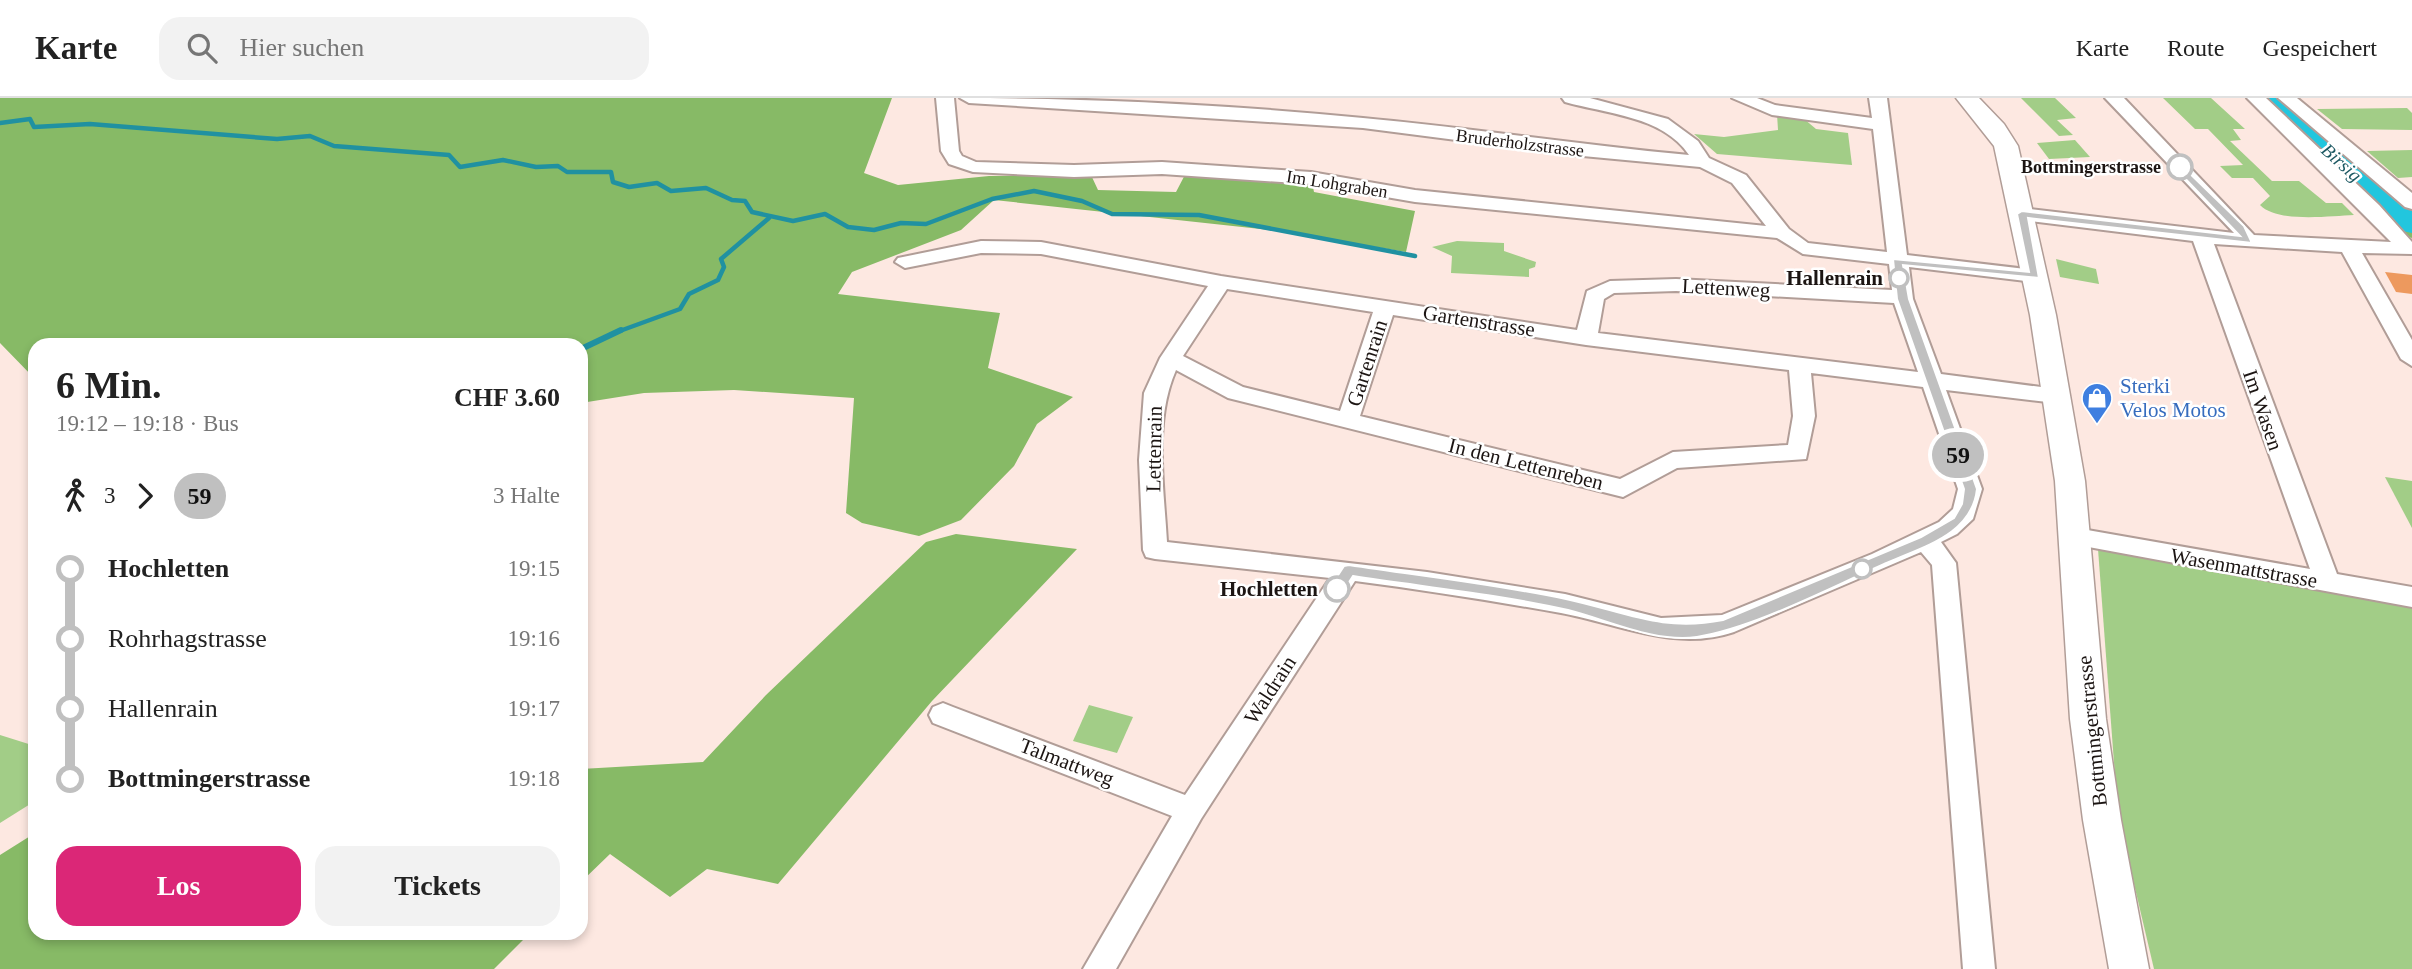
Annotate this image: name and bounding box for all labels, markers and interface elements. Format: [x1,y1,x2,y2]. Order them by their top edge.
search box [159,17,649,80]
icon: search [183,29,221,67]
text: Karte [35,30,117,66]
text: Hier suchen [239,33,364,62]
text: Karte [2076,35,2129,61]
text: Route [2167,35,2224,61]
text: Gespeichert [2262,35,2377,61]
street label: Bruderholzstrasse [1455,125,1585,161]
water label: Birsig [2317,139,2366,186]
marker: Bottmingerstrasse [2167,154,2193,180]
place label: Bottmingerstrasse [2021,157,2161,177]
street label: Im Lohgraben [1285,166,1389,202]
place label: Hallenrain [1786,266,1883,290]
marker: Hallenrain [1889,268,1909,288]
street label: Lettenweg [1681,274,1771,302]
street label: Gartenstrasse [1421,300,1537,342]
street label: Gartenrain [1342,316,1392,409]
text: 6 Min. [56,364,162,406]
street label: Im Wasen [2238,367,2288,454]
place label: Sterki Velos Motos [2120,374,2226,422]
shop icon: Sterki Velos Motos [2080,381,2114,425]
text: CHF 3.60 [454,383,560,412]
street label: Lettenrain [1141,405,1167,492]
text: 19:12 – 19:18 · Bus [56,411,239,436]
line badge: 59 [1926,432,1990,478]
street label: In den Lettenreben [1446,433,1606,495]
text: 59 [1946,442,1970,468]
icon: walk [56,477,94,515]
icon: forward [126,477,164,515]
text: 3 [104,483,116,508]
text: 59 [188,483,212,509]
text: 3 Halte [493,483,560,508]
street label: Wasenmattstrasse [2169,543,2319,593]
text: Hochletten [108,554,229,583]
text: 19:15 [508,556,560,581]
unlabelled marker [1852,559,1872,579]
marker: Hochletten [1324,576,1350,602]
place label: Hochletten [1220,577,1318,601]
text: Rohrhagstrasse [108,624,267,653]
text: 19:16 [508,626,560,651]
street label: Waldrain [1239,651,1301,729]
street label: Bottmingerstrasse [2072,654,2112,808]
text: Hallenrain [108,694,218,723]
text: 19:17 [508,696,560,721]
street label: Talmattweg [1017,733,1118,791]
text: Bottmingerstrasse [108,764,310,793]
text: 19:18 [508,766,560,791]
button: Los [56,846,301,926]
button: Tickets [315,846,560,926]

